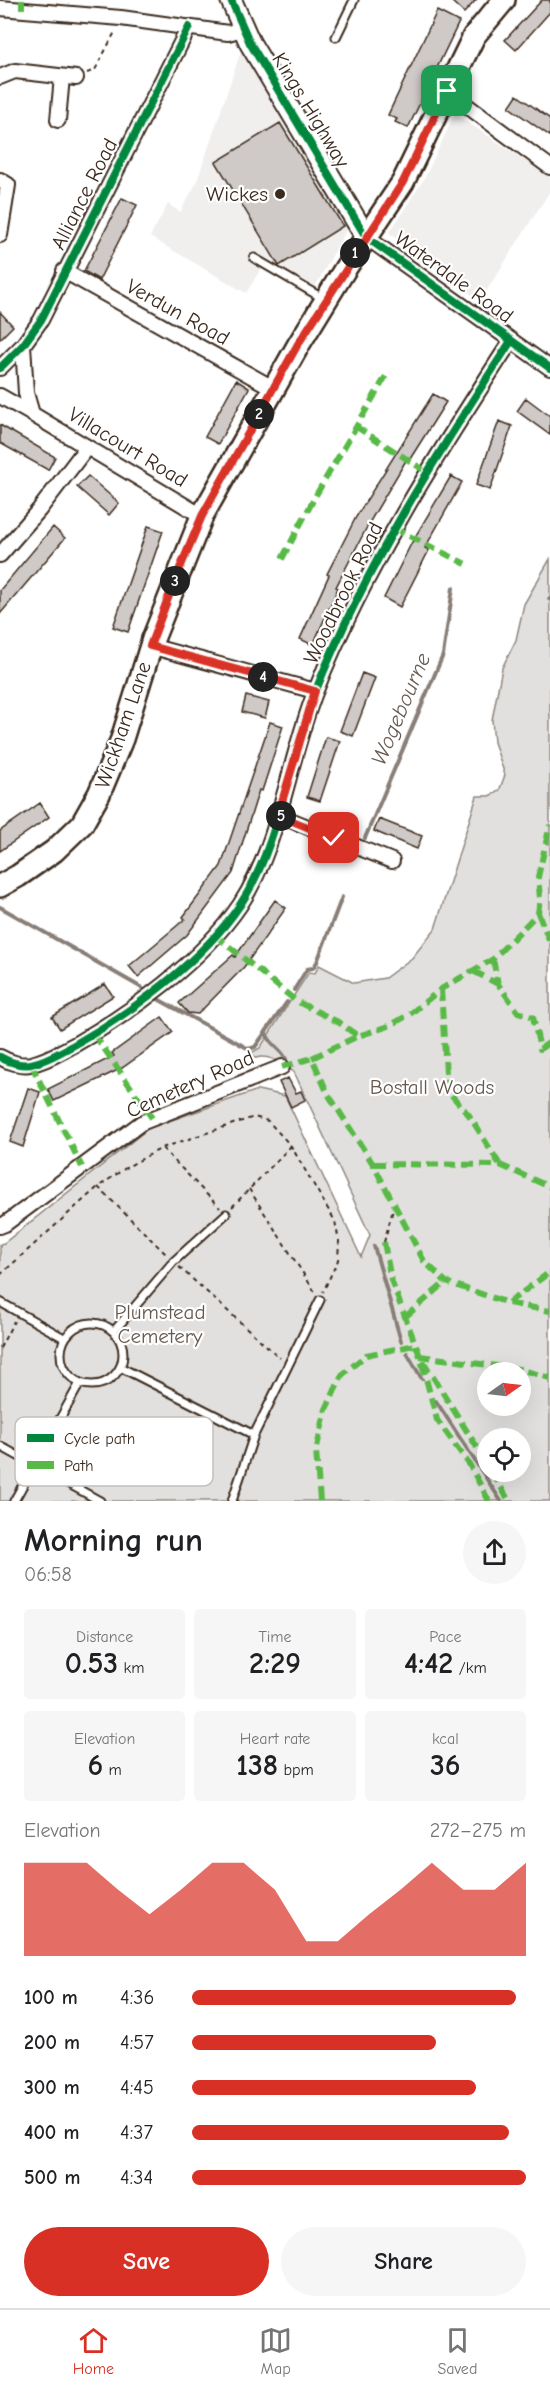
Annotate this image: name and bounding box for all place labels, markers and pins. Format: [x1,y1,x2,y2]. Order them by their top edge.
pin [421,65,472,116]
place label: Wickes [206,182,268,206]
marker: Wickes [273,187,287,201]
pin: 1 [340,238,370,268]
pin: 2 [244,399,274,429]
pin: 3 [160,566,190,596]
pin: 4 [248,662,278,692]
pin: 5 [266,801,296,831]
pin [308,812,359,863]

